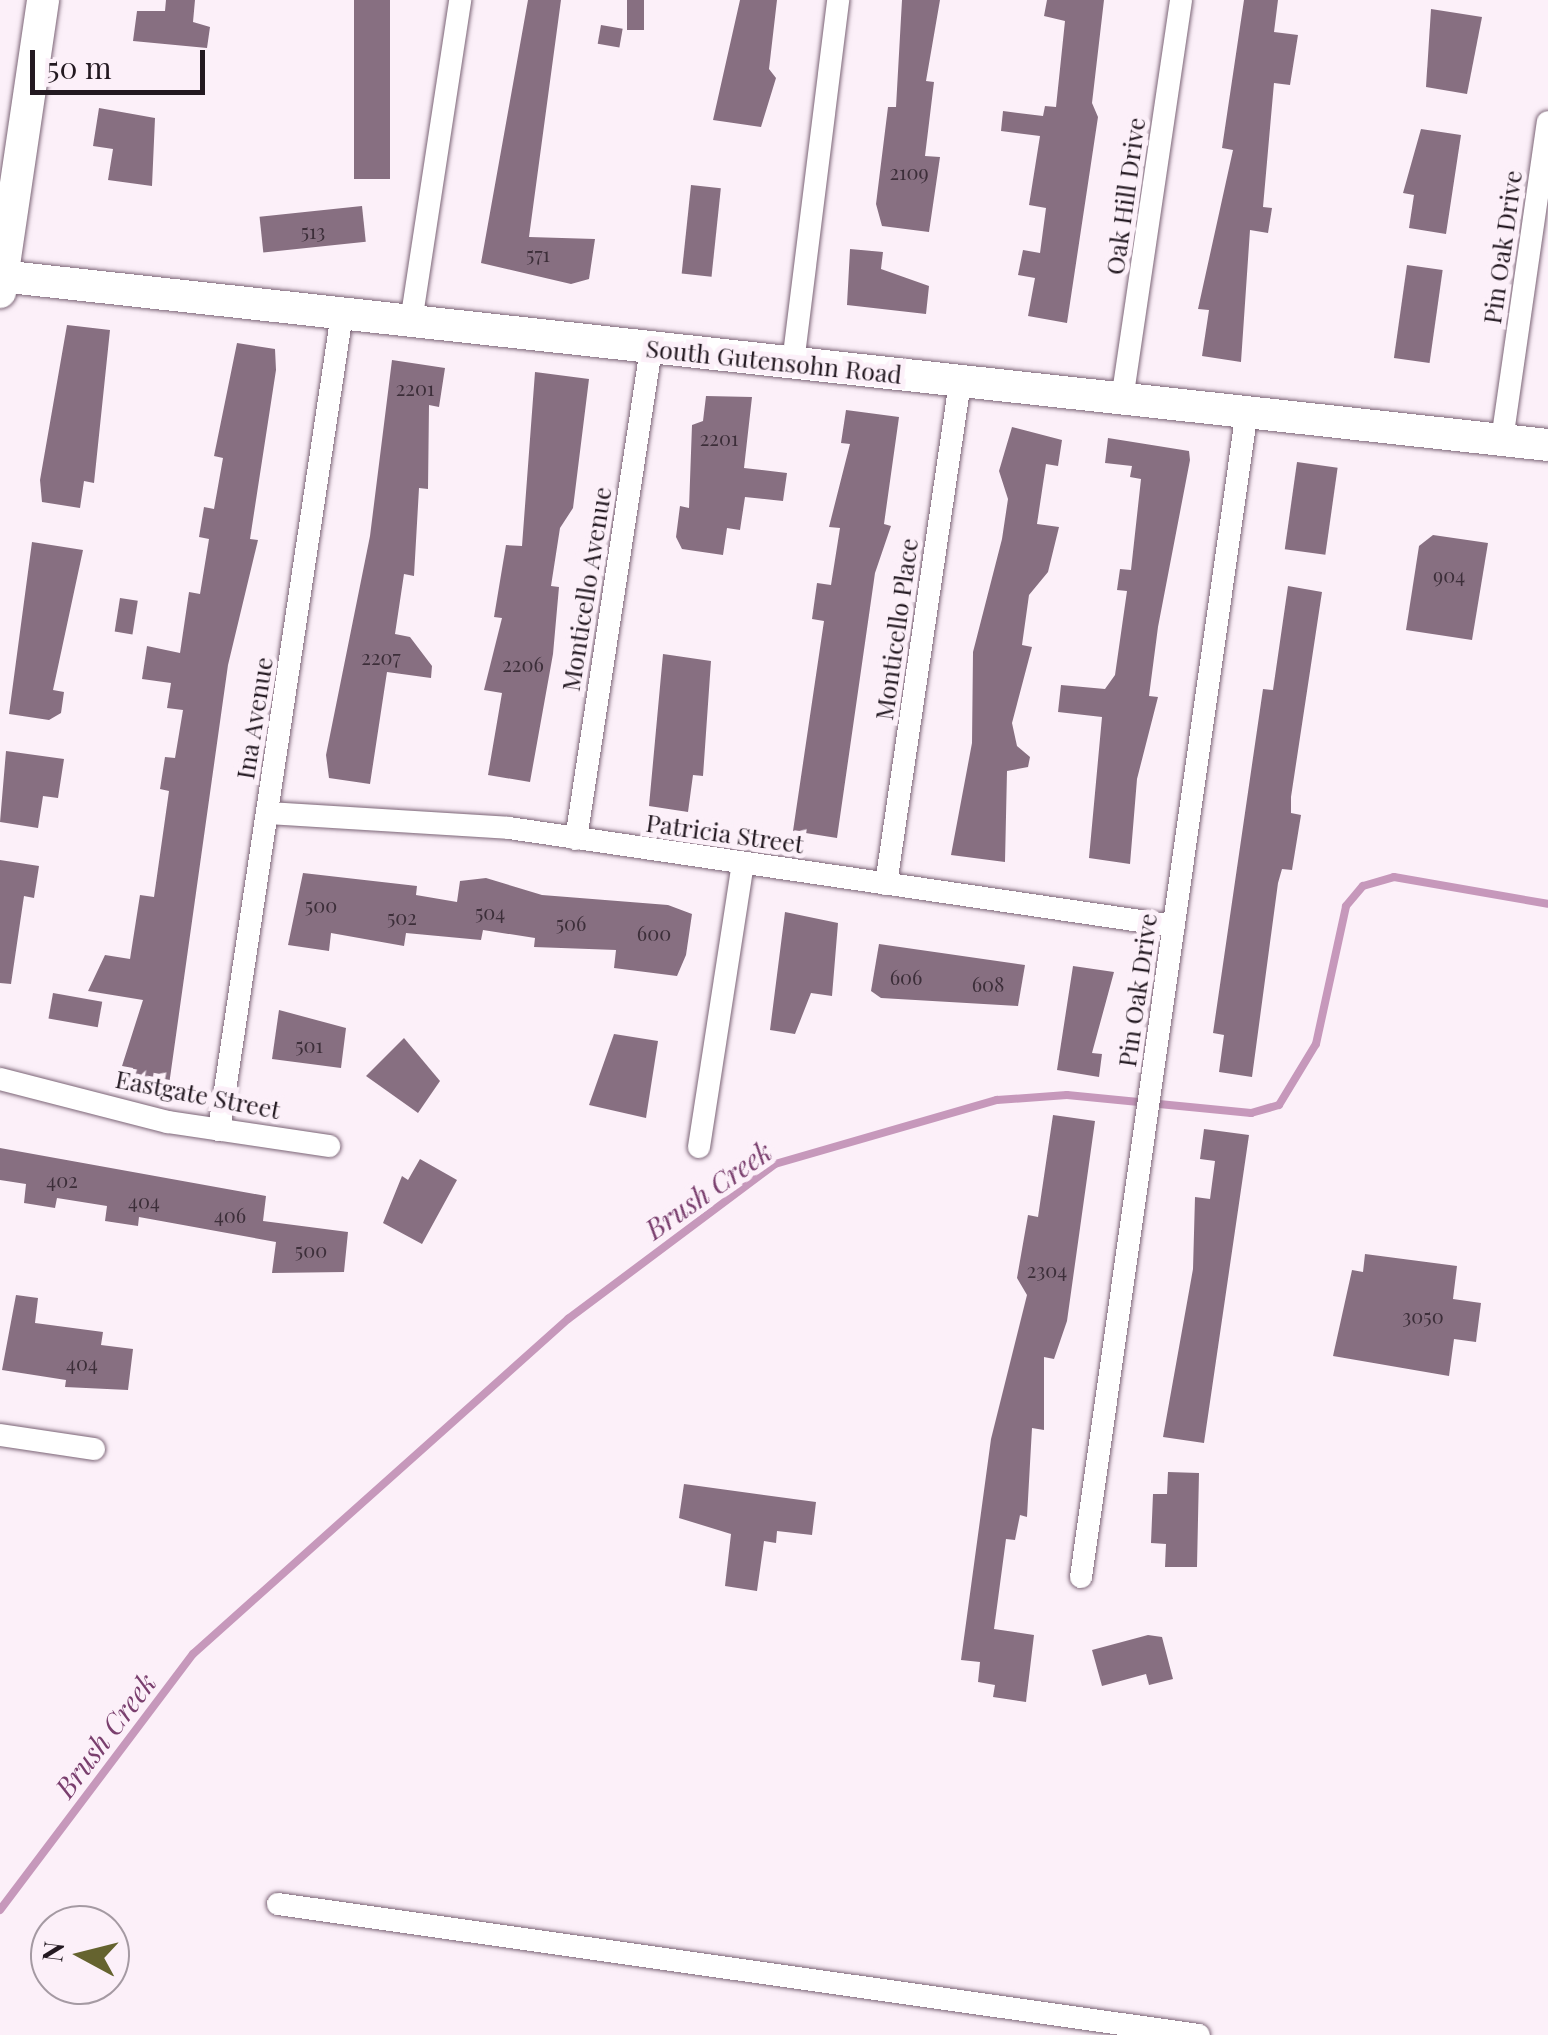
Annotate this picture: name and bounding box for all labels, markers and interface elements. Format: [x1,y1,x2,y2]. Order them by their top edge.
scale bar [35,30,210,92]
text: 50 m [47,47,112,87]
street label: Oak Hill Drive [1099,115,1151,277]
house number: 2109 [889,159,929,183]
street label: Pin Oak Drive [1476,168,1528,326]
house number: 513 [301,218,325,242]
house number: 571 [526,241,550,265]
street label: South Gutensohn Road [644,333,904,389]
house number: 2201 [396,375,434,399]
house number: 2201 [700,425,738,449]
street label: Monticello Avenue [555,484,617,694]
street label: Monticello Place [868,536,924,722]
house number: 904 [1433,562,1465,586]
house number: 2207 [361,644,401,668]
house number: 2206 [502,651,544,675]
street label: Ina Avenue [229,654,279,782]
street label: Patricia Street [644,807,806,859]
house number: 500 [305,892,337,916]
house number: 504 [475,899,505,923]
house number: 502 [387,904,417,928]
house number: 506 [556,910,586,934]
street label: Pin Oak Drive [1111,911,1163,1069]
house number: 600 [637,920,671,944]
house number: 606 [890,964,922,988]
house number: 608 [972,971,1004,995]
house number: 501 [295,1032,323,1056]
street label: Eastgate Street [113,1063,283,1125]
water label: Brush Creek [638,1134,778,1246]
house number: 402 [46,1167,78,1191]
house number: 404 [128,1188,160,1212]
house number: 406 [214,1202,246,1226]
house number: 500 [295,1237,327,1261]
house number: 2304 [1027,1257,1067,1281]
house number: 3050 [1402,1303,1444,1327]
house number: 404 [66,1350,98,1374]
water label: Brush Creek [47,1666,163,1804]
north arrow [30,1905,130,2005]
text: N [32,1939,71,1964]

